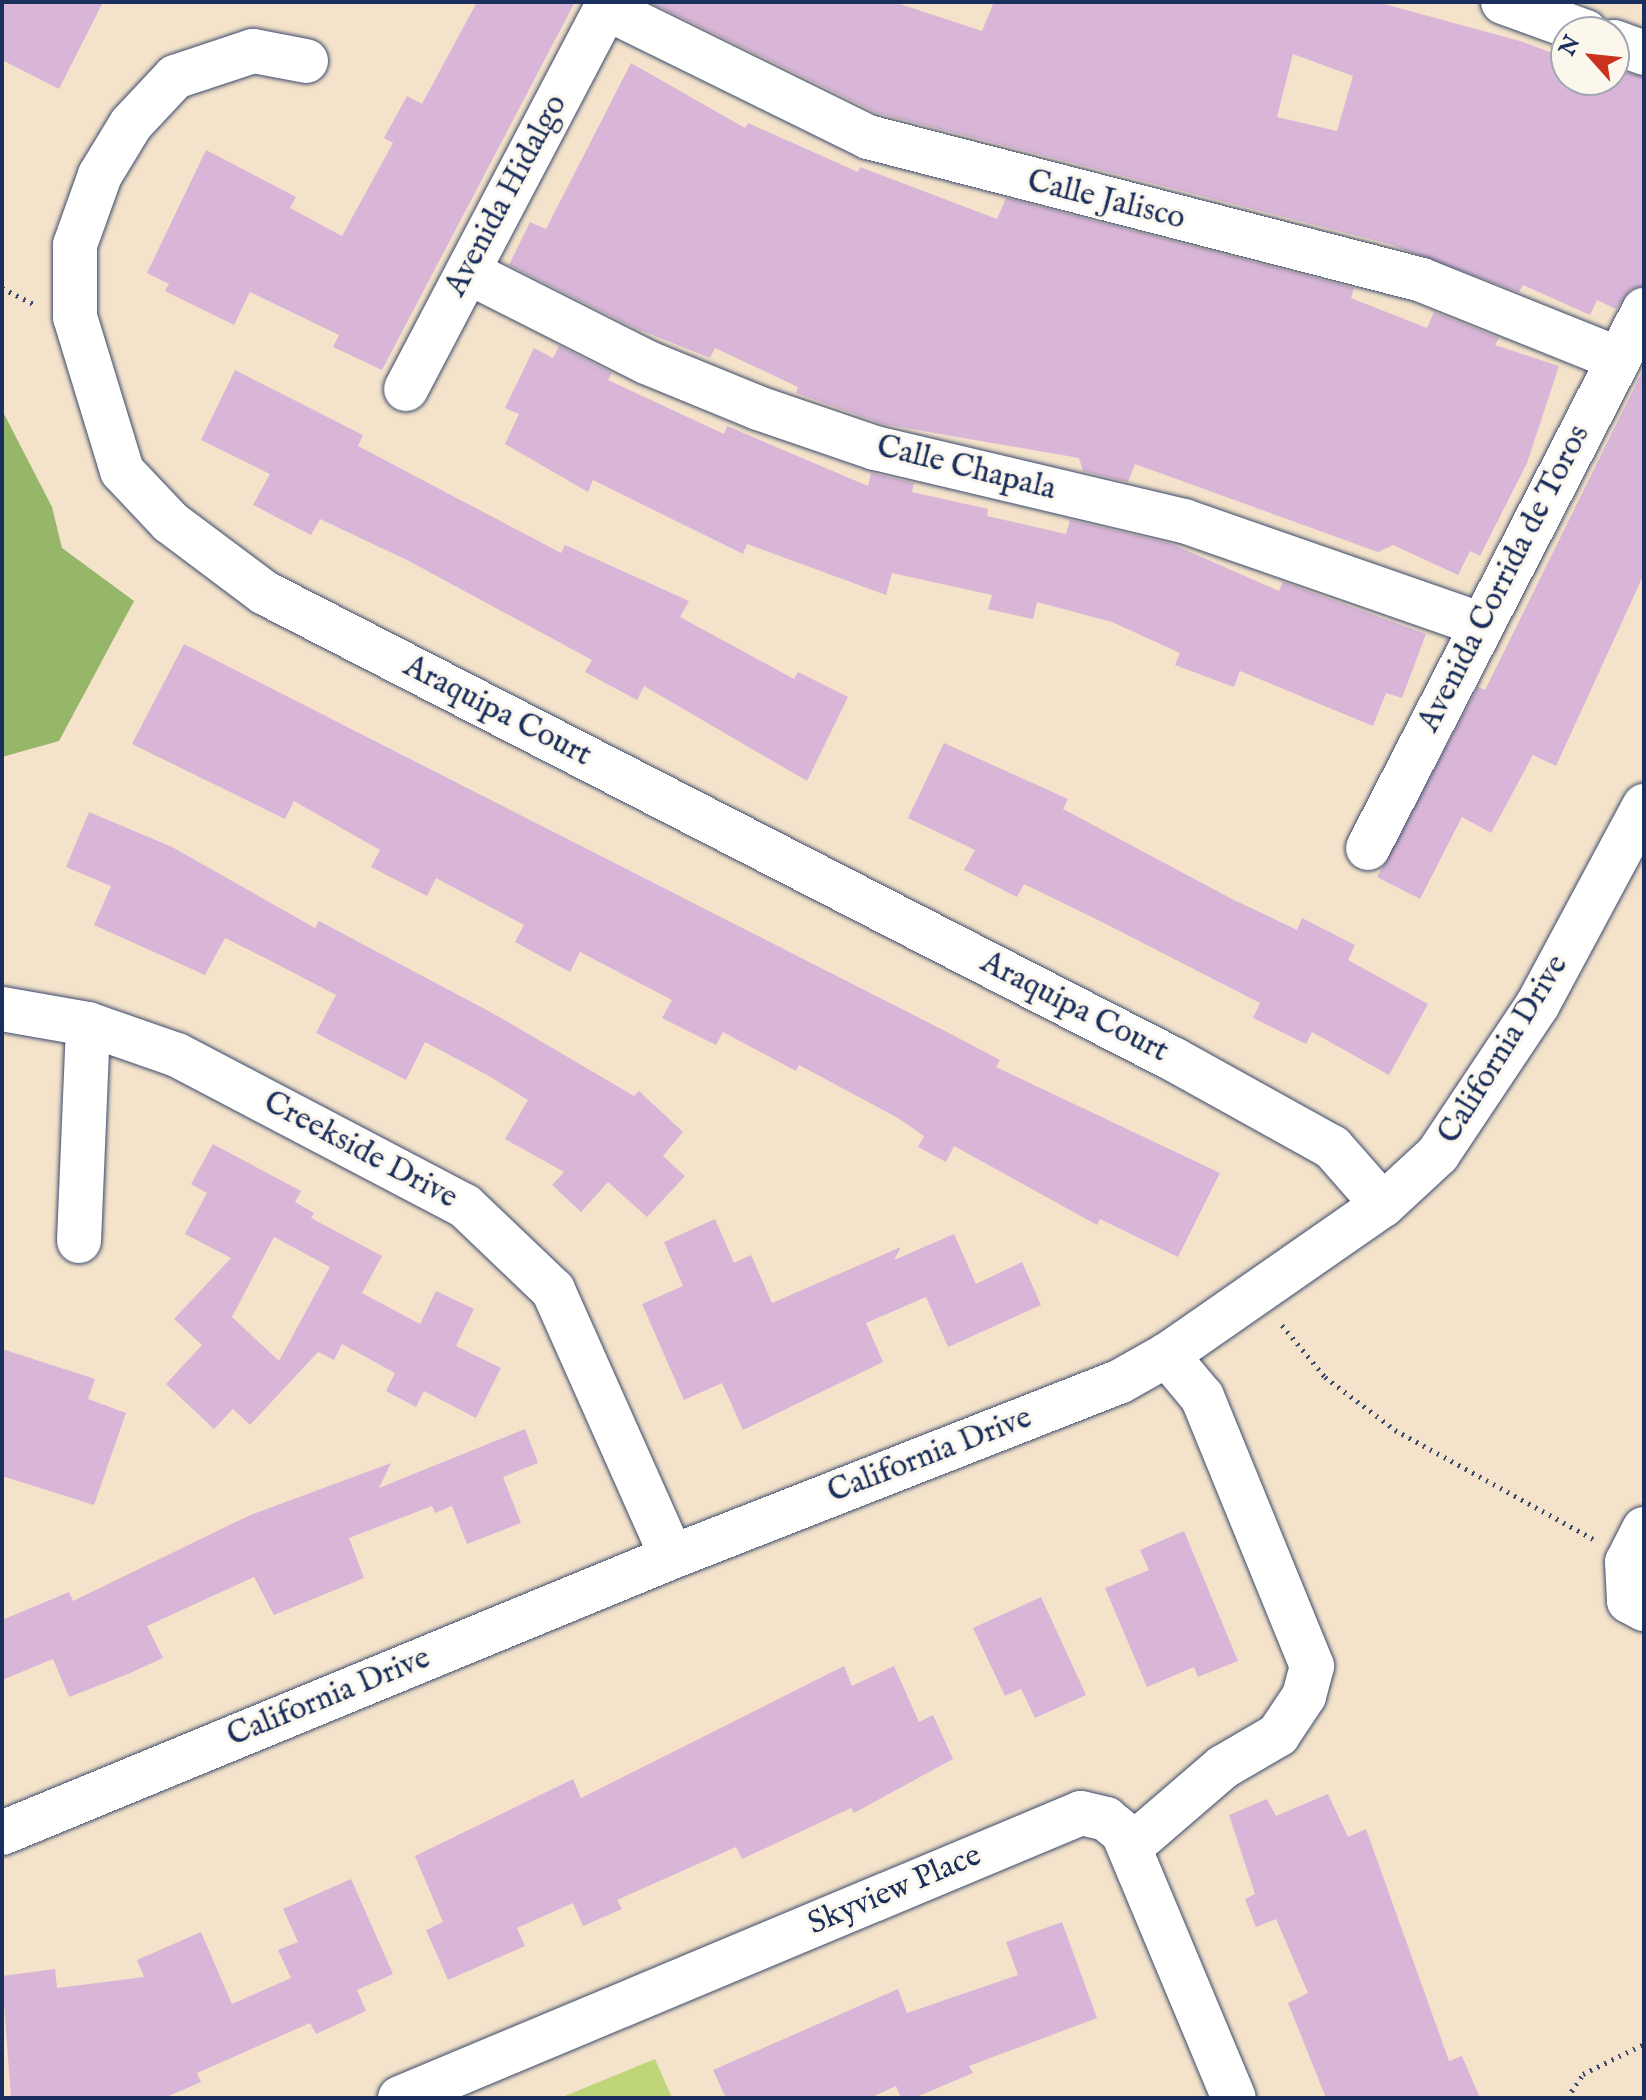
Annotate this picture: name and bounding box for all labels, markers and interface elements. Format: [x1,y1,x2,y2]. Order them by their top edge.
north arrow [1550,16,1630,96]
text: N [1554,31,1587,61]
street label: Avenida Hidalgo [438,89,576,303]
street label: Calle Jalisco [1023,163,1189,239]
street label: Avenida Corrida de Toros [1411,419,1599,739]
street label: Calle Chapala [872,428,1060,510]
street label: Araquipa Court [397,648,597,776]
street label: Araquipa Court [974,944,1174,1072]
street label: California Drive [1431,949,1577,1151]
street label: Creekside Drive [257,1084,463,1218]
street label: California Drive [823,1399,1037,1513]
street label: California Drive [222,1640,436,1756]
street label: Skyview Place [803,1837,987,1945]

